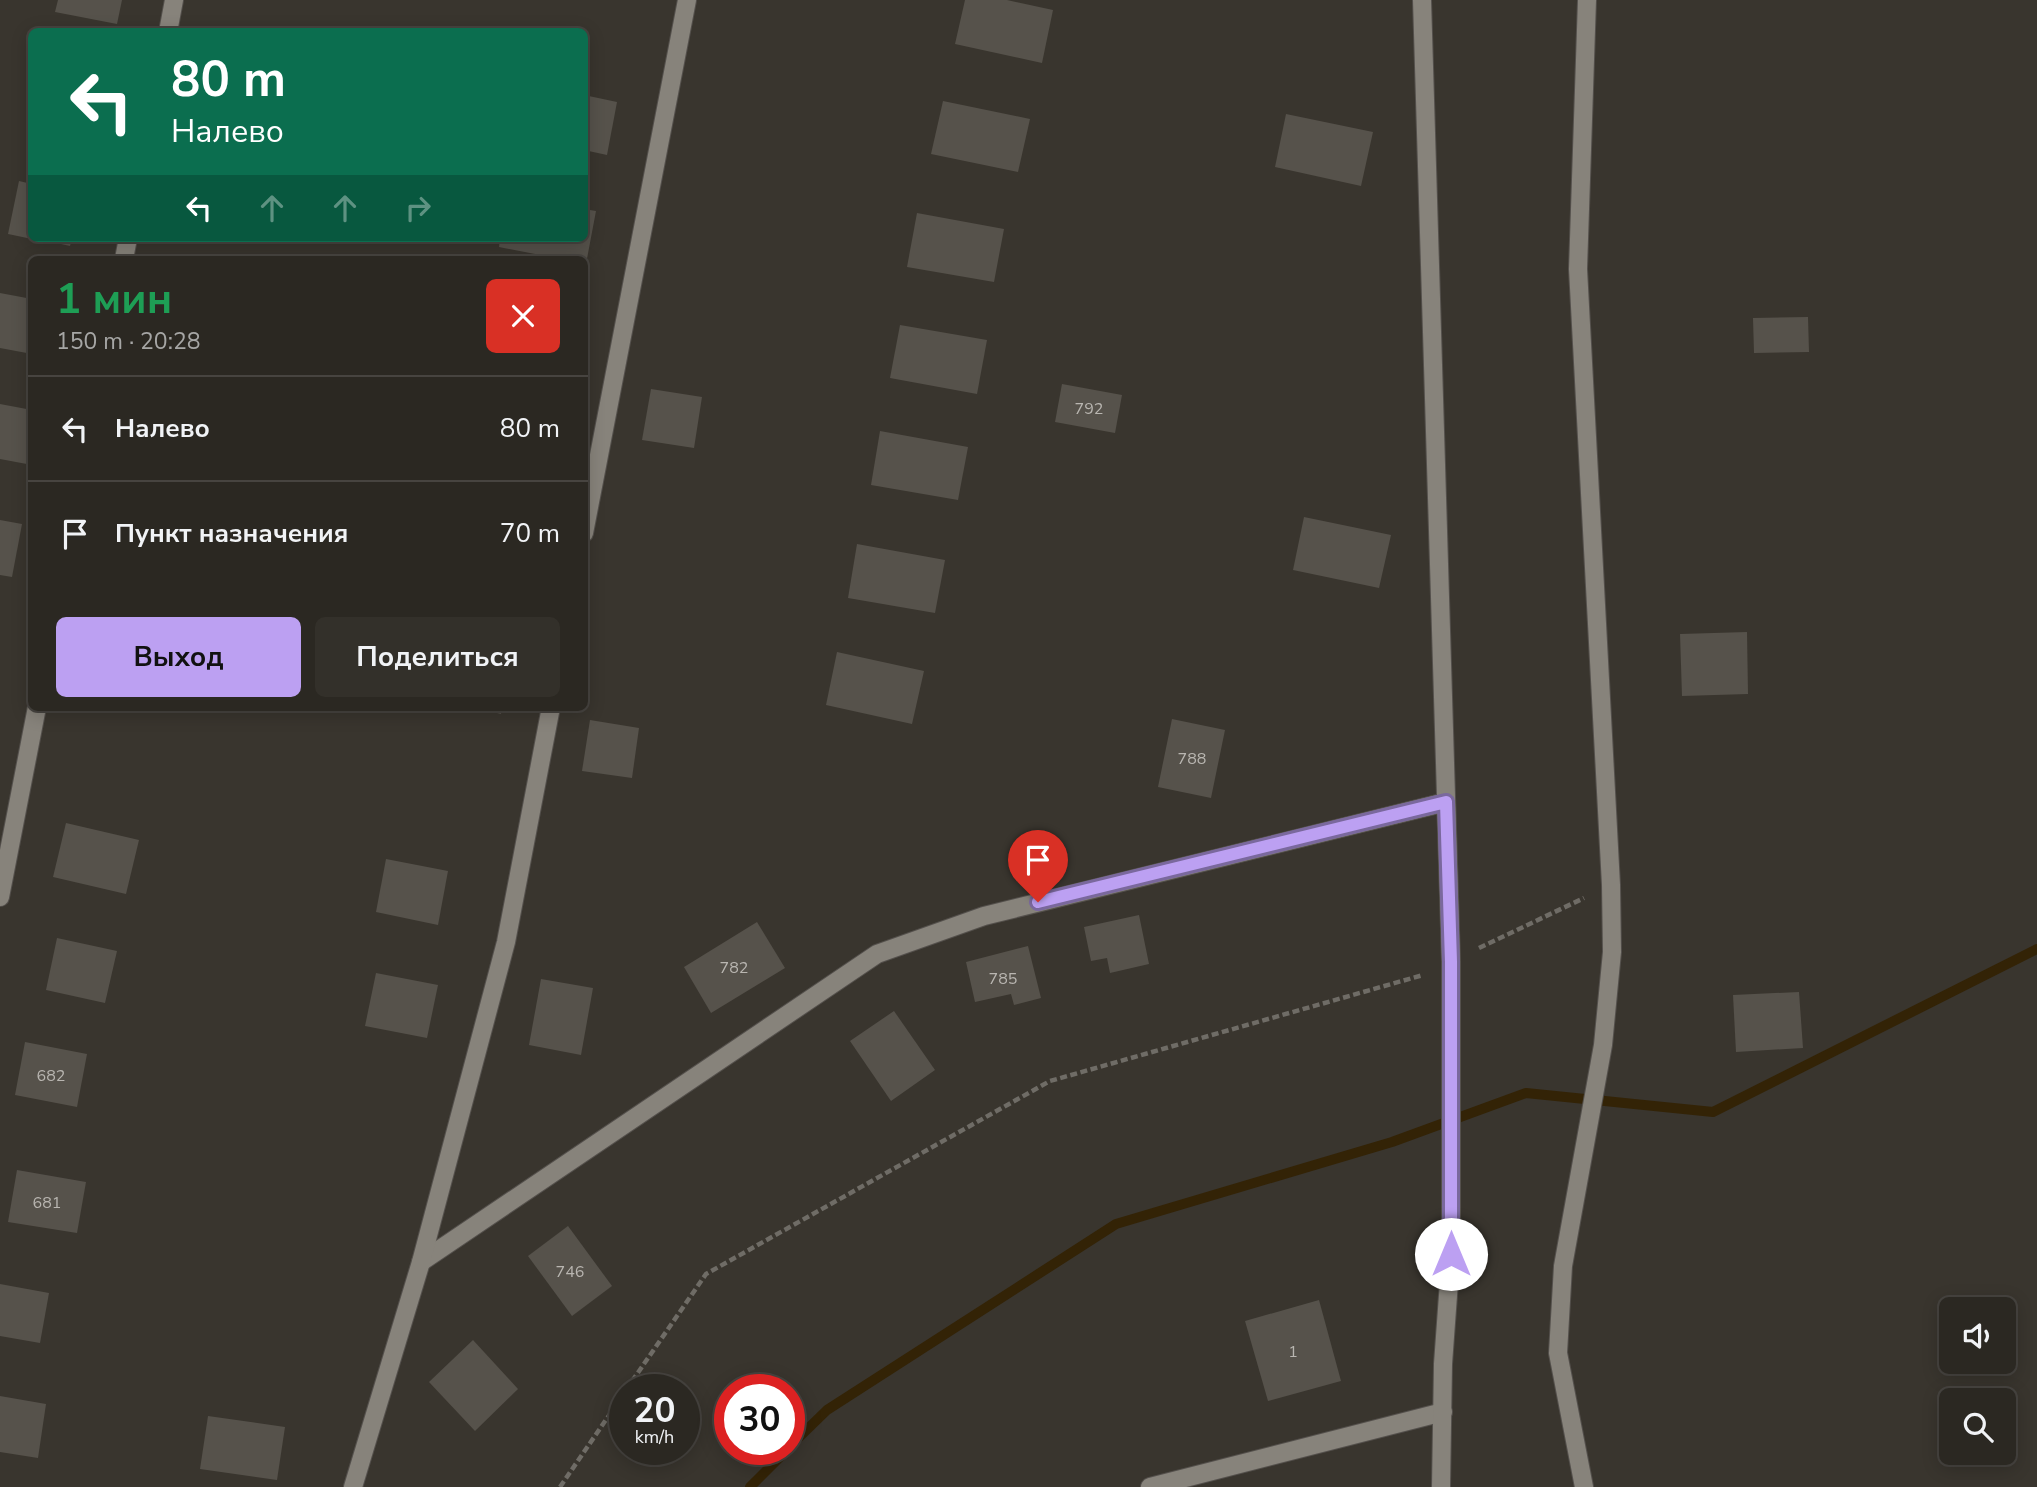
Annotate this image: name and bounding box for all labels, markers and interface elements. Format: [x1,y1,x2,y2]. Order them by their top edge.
text: 80 m [171,46,286,113]
icon: left [56,56,147,147]
text: Налево [171,110,284,153]
icon: left [180,189,218,227]
icon: ahead [253,189,291,227]
icon: ahead [326,189,364,227]
icon: right [399,189,437,227]
text: 1 мин [56,271,172,328]
button: close [486,279,560,353]
text: 150 m · 20:28 [56,326,201,357]
house number: 792 [1075,398,1103,420]
icon: left [56,410,94,448]
text: Налево [115,411,210,446]
text: 80 m [500,411,560,446]
icon: arrive [56,515,94,553]
text: Пункт назначения [115,516,348,551]
text: 70 m [500,516,560,551]
button: Выход [56,617,301,697]
button: Поделиться [315,617,560,697]
house number: 788 [1178,748,1206,770]
pin [1008,830,1068,902]
icon: arrive [1019,841,1057,879]
house number: 782 [720,957,748,979]
house number: 785 [989,968,1017,990]
house number: 682 [37,1065,65,1087]
house number: 681 [33,1192,61,1214]
position arrow [1414,1217,1488,1291]
house number: 746 [556,1261,584,1283]
map controls [1939,1297,2016,1465]
button: sound [1939,1297,2016,1374]
house number: 1 [1288,1341,1298,1363]
speed limit sign: 30 [714,1374,805,1465]
text: 20 [633,1387,676,1434]
button: search [1939,1388,2016,1465]
text: km/h [635,1425,674,1449]

